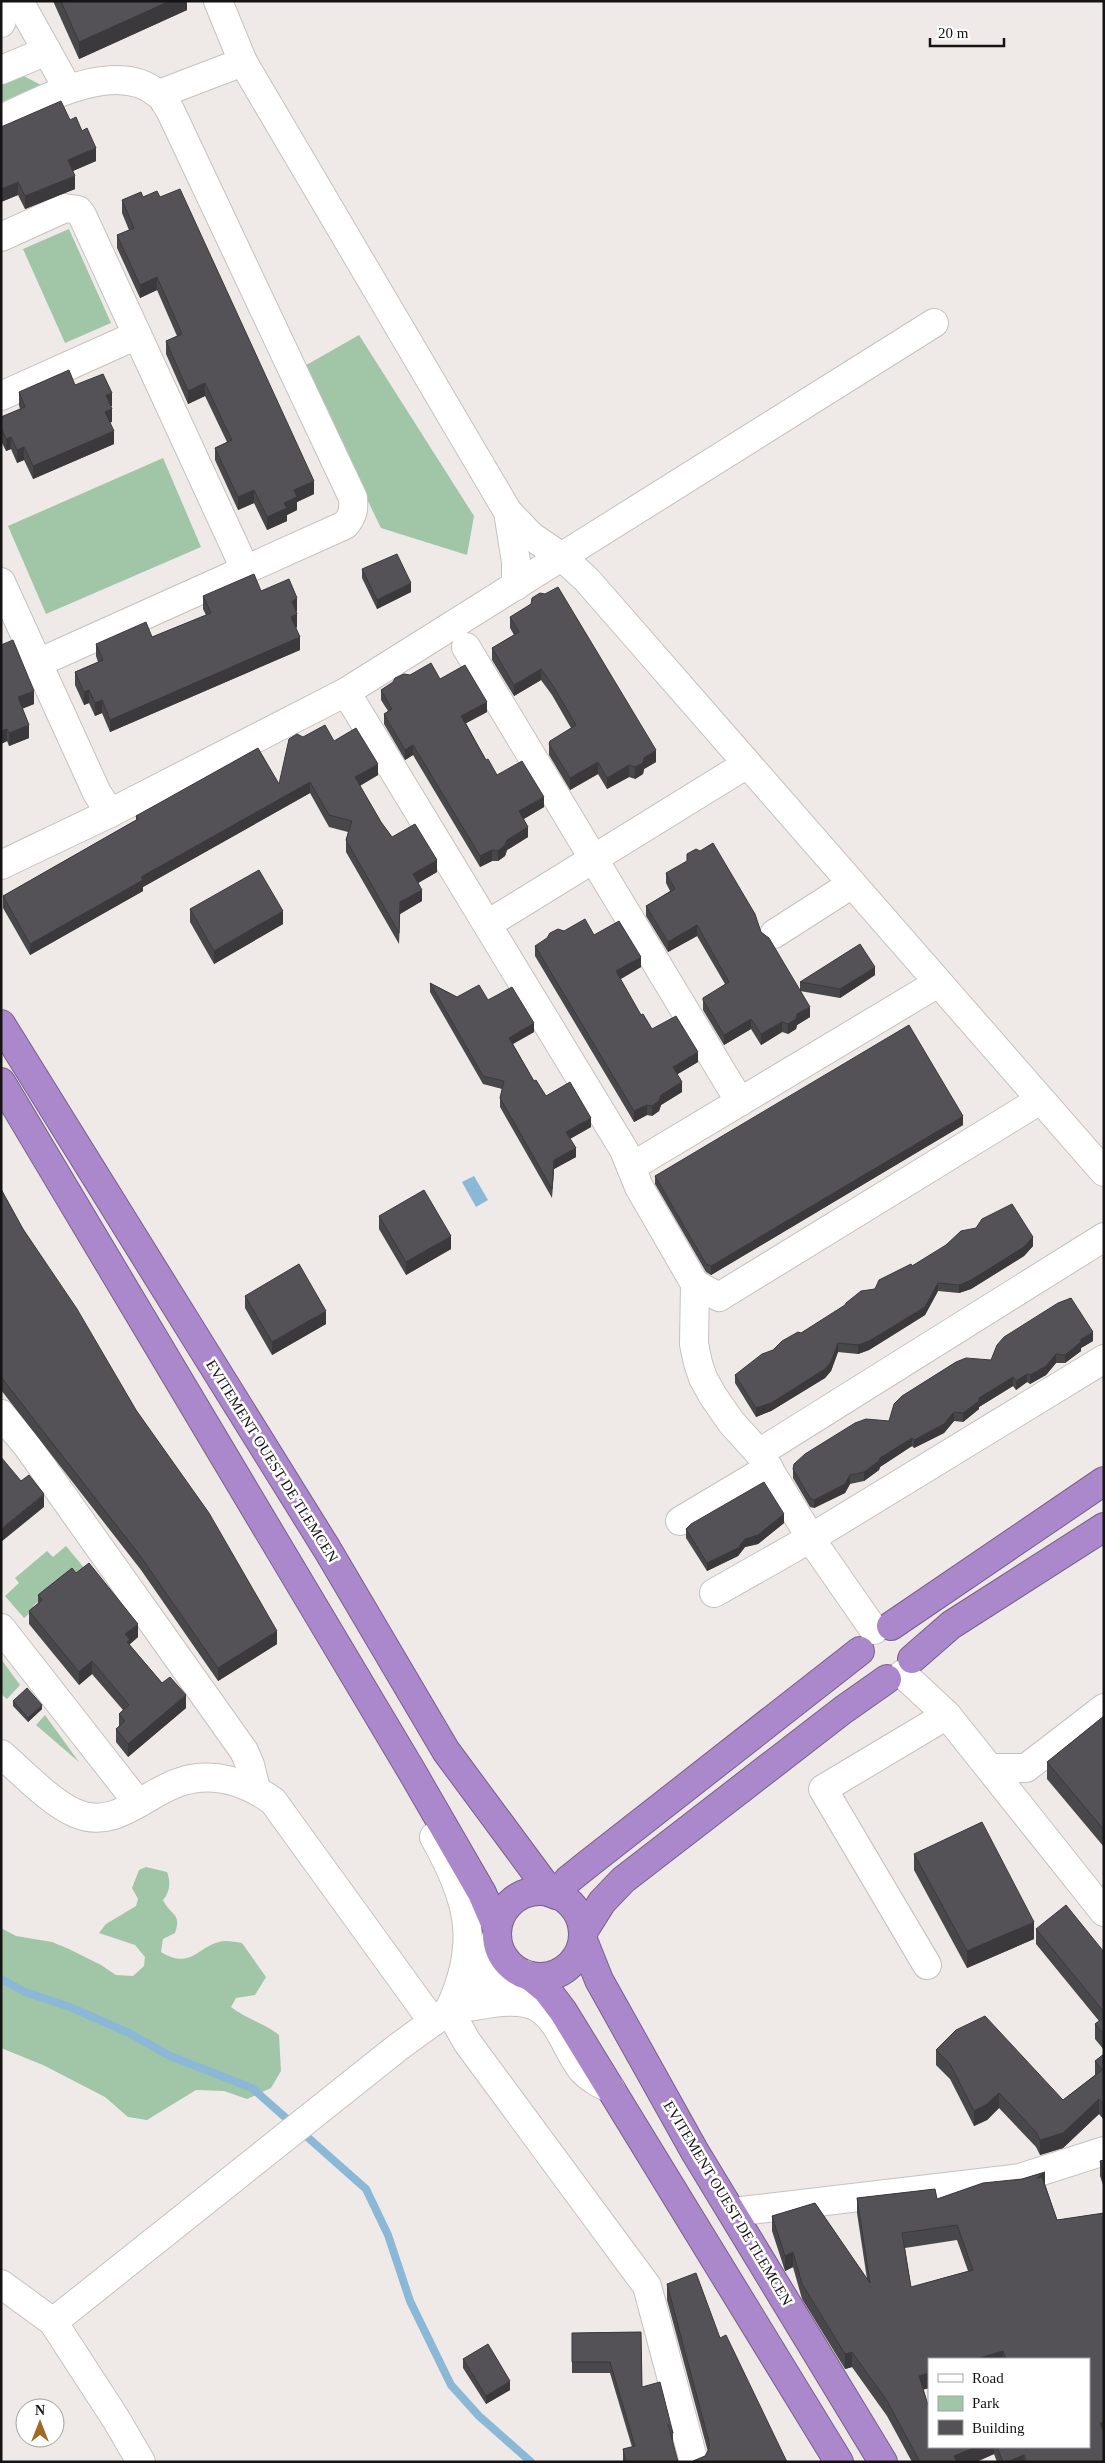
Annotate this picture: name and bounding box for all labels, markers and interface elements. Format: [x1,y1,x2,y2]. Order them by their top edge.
scale bar [930,15,1004,47]
text: 20 m [938,25,969,41]
street label: EVITEMENT OUEST DE TLEMCEN [203,1357,341,1565]
street label: EVITEMENT OUEST DE TLEMCEN [661,2098,796,2308]
legend [928,2358,1090,2448]
text: Road [972,2370,1004,2386]
text: Park [972,2395,1000,2411]
north arrow [15,2398,65,2448]
text: N [35,2403,45,2418]
text: Building [972,2420,1025,2436]

